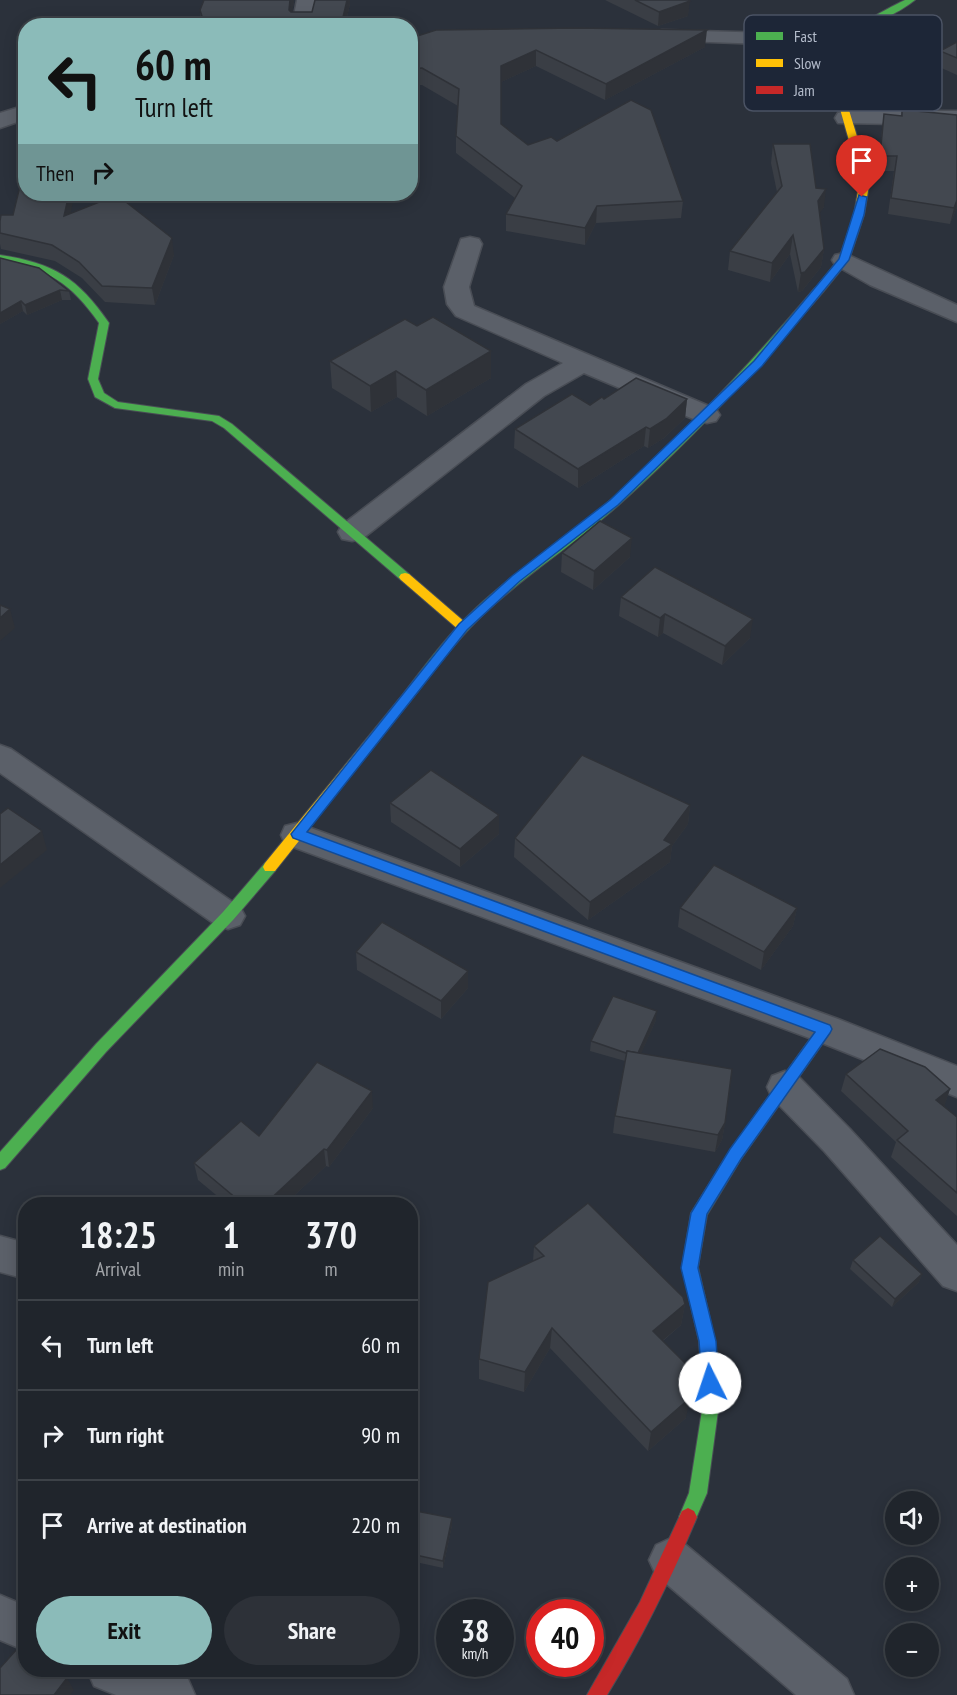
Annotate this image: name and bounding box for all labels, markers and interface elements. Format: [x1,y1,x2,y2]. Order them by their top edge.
legend [744,15,942,111]
text: Fast [794,26,817,46]
text: 60 m [135,37,212,92]
icon: left [36,42,114,120]
text: Slow [794,53,821,73]
text: Jam [793,80,815,100]
text: Turn left [135,90,213,124]
pin [836,135,887,197]
icon: arrive [845,144,878,177]
icon: right [86,156,119,189]
text: Then [36,159,74,187]
text: 18:25 [79,1211,157,1258]
text: 1 [222,1211,240,1258]
text: 370 [305,1211,357,1258]
text: Arrival [95,1256,141,1282]
text: min [218,1256,244,1282]
text: m [325,1256,338,1282]
icon: left [36,1329,69,1362]
text: Turn left [87,1331,153,1359]
text: 60 m [361,1331,400,1359]
position arrow [678,1351,742,1415]
icon: right [36,1419,69,1452]
text: Turn right [87,1421,164,1449]
text: 90 m [361,1421,400,1449]
map controls [885,1491,939,1677]
button: sound [885,1491,939,1545]
icon: arrive [36,1509,69,1542]
text: Arrive at destination [87,1511,247,1539]
text: 220 m [351,1511,400,1539]
button: + [885,1557,939,1611]
button: Exit [36,1596,212,1665]
button: Share [224,1596,400,1665]
speed limit sign: 40 [526,1599,604,1677]
text: 38 [461,1611,489,1650]
button: − [885,1623,939,1677]
text: km/h [462,1644,488,1663]

